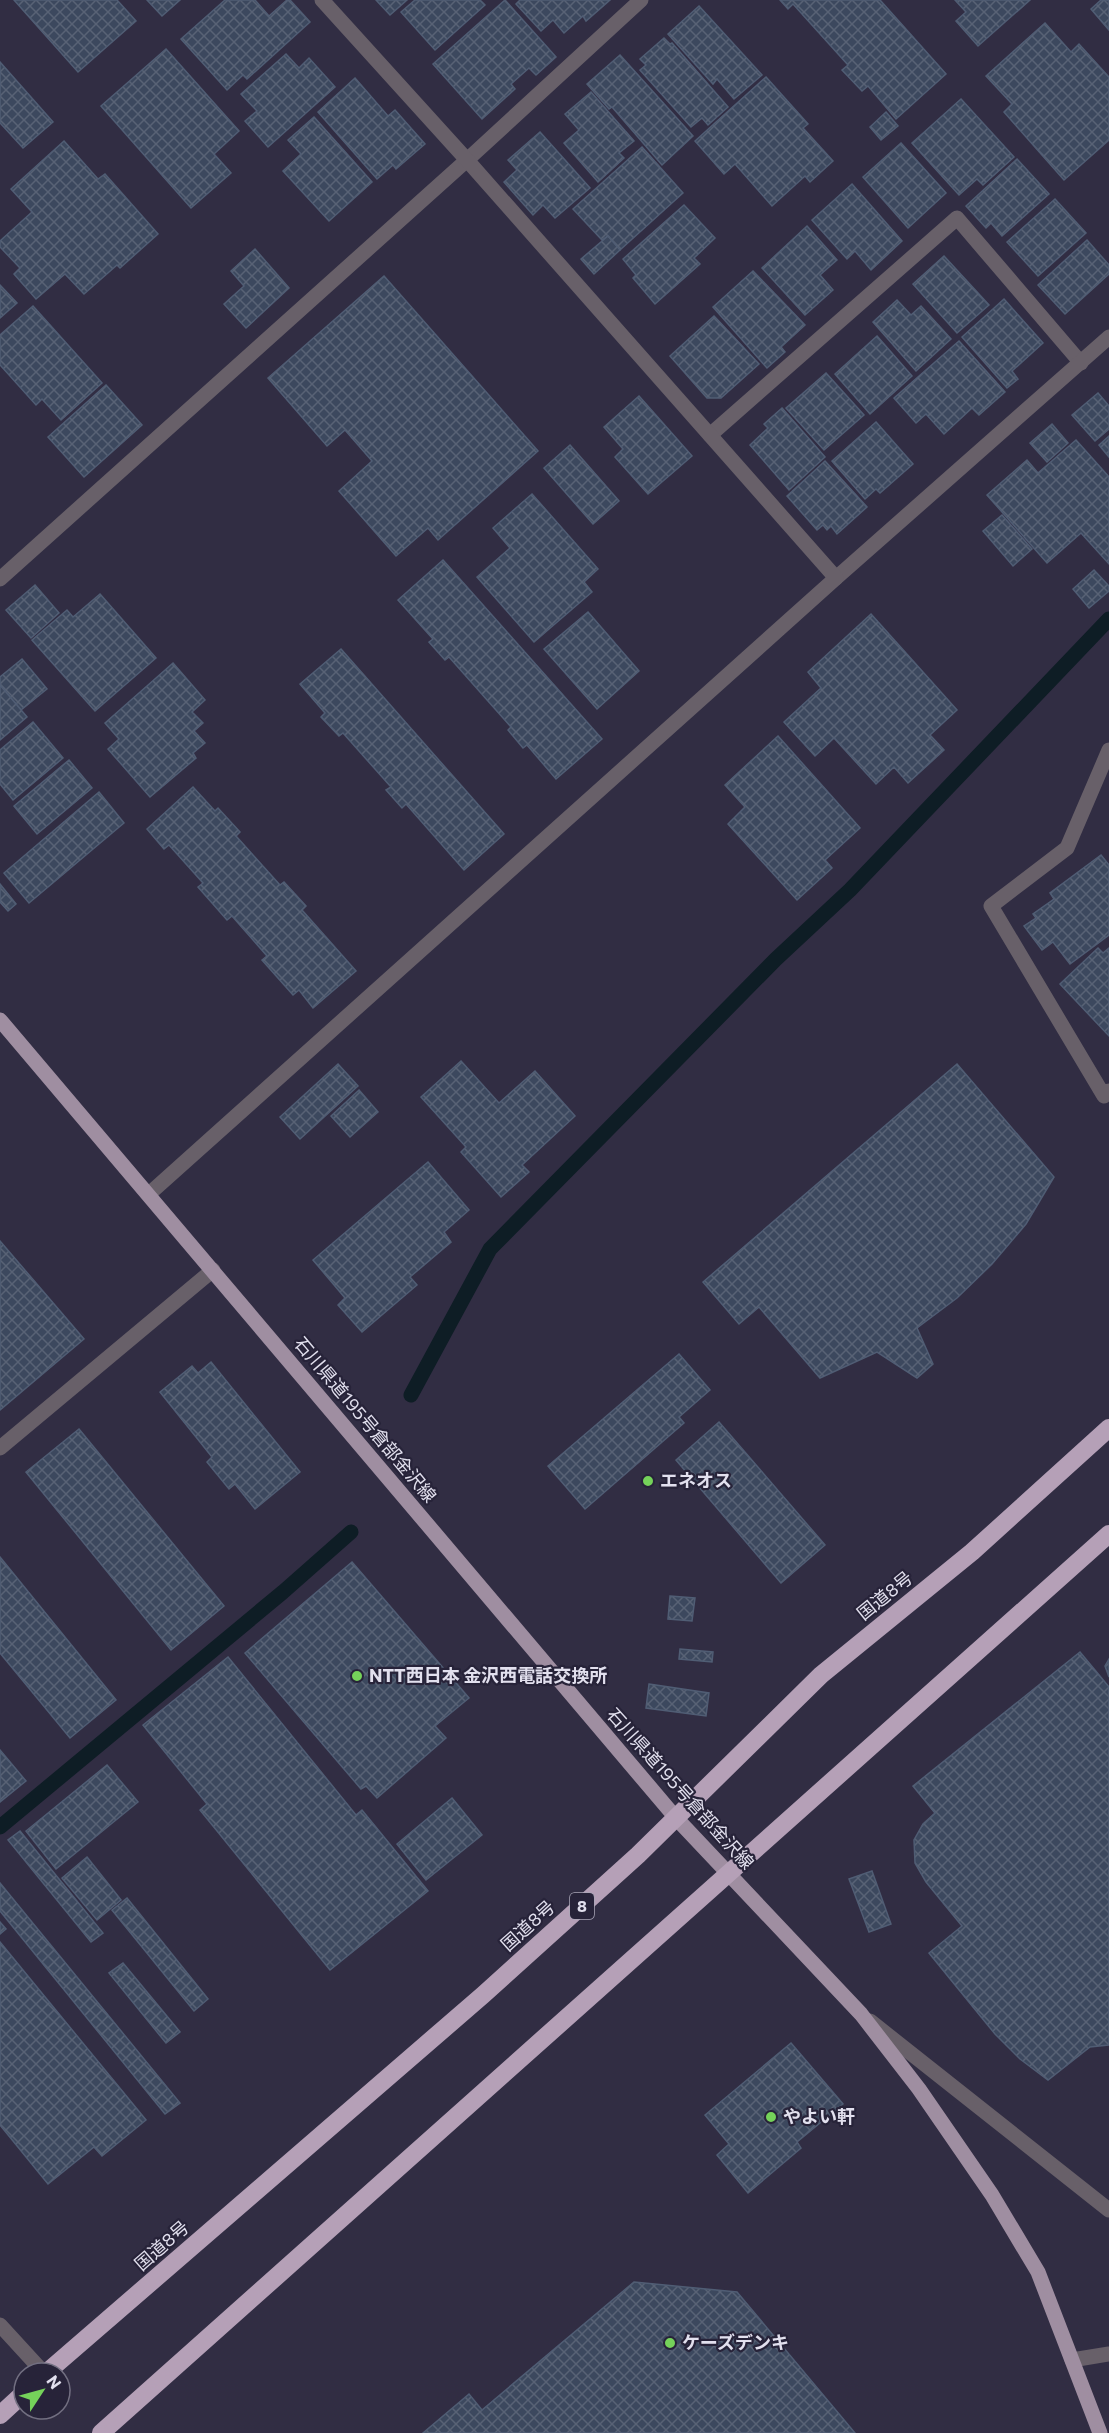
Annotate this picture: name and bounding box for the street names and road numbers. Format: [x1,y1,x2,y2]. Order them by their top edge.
street label: 石川県道195号倉部金沢線 [290,1332,441,1506]
street label: 国道8号 [852,1566,917,1624]
street label: 石川県道195号倉部金沢線 [603,1703,759,1873]
road number: 8 [570,1893,594,1919]
street label: 国道8号 [496,1895,559,1955]
street label: 国道8号 [130,2216,193,2275]

